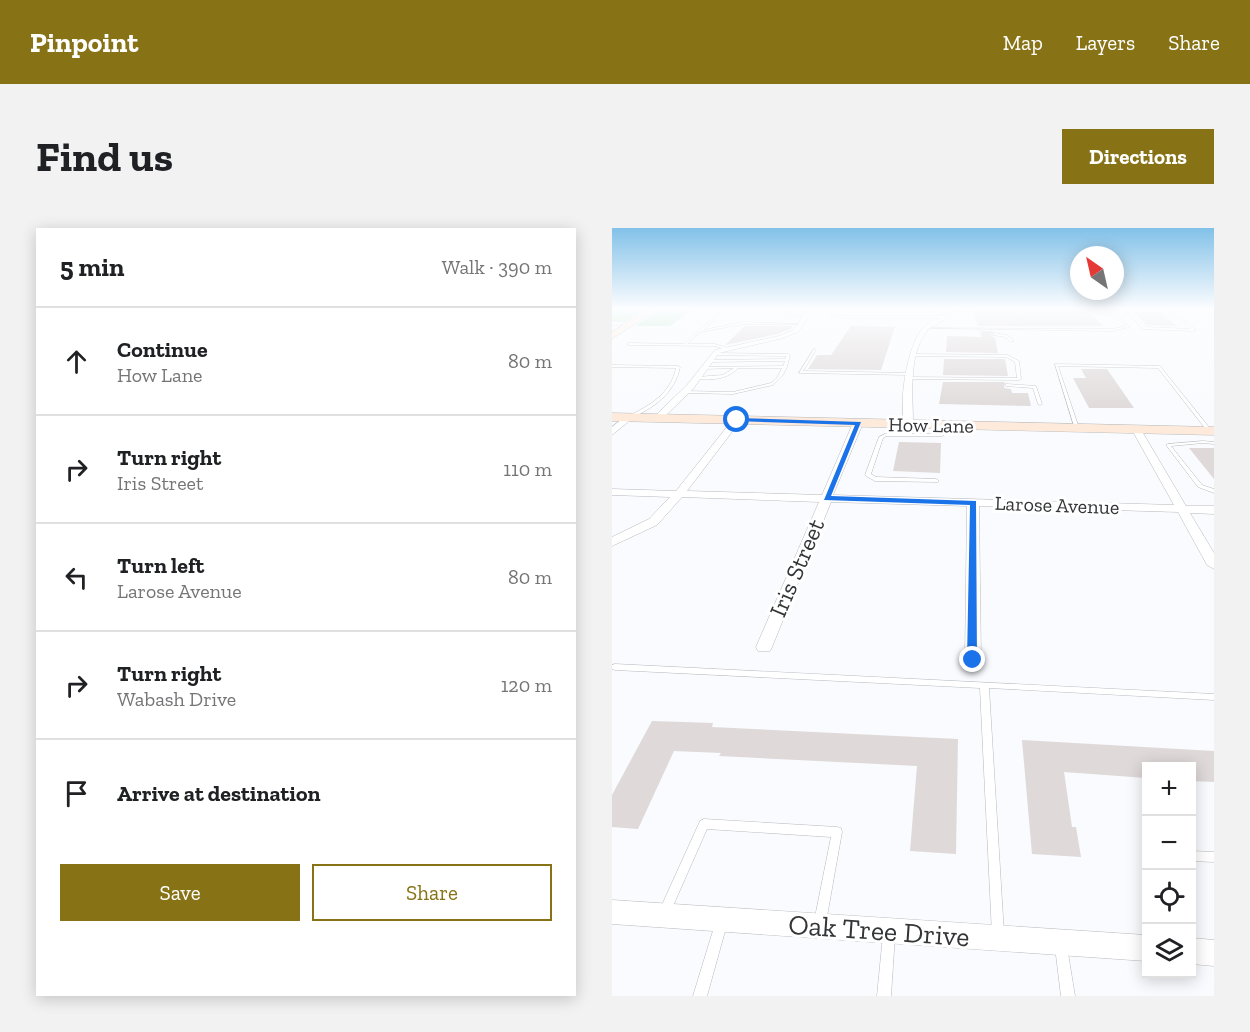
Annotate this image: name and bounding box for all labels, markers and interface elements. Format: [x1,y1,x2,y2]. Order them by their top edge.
text: Pinpoint [30,26,138,59]
text: Map [1003,30,1043,55]
text: Layers [1076,30,1135,55]
text: Share [1168,30,1220,55]
button: Directions [1062,129,1214,184]
text: Find us [36,131,173,182]
north arrow [1070,246,1124,300]
text: 5 min [60,251,124,283]
text: Walk · 390 m [442,255,552,279]
text: Continue [117,336,208,363]
icon: ahead [60,345,93,378]
text: 80 m [508,349,552,373]
text: How Lane [117,363,203,387]
route start [723,406,749,432]
street label: How Lane [888,412,974,438]
text: Turn right [117,444,221,471]
icon: right [60,453,93,486]
text: 110 m [503,457,552,481]
text: Iris Street [117,471,203,495]
street label: Larose Avenue [994,491,1120,519]
street label: Iris Street [763,514,830,621]
text: Turn left [117,552,204,579]
icon: left [60,561,93,594]
text: 80 m [508,565,552,589]
text: Larose Avenue [117,579,242,603]
route end [959,646,985,672]
text: Turn right [117,660,221,687]
icon: right [60,669,93,702]
text: 120 m [501,673,552,697]
text: Wabash Drive [117,687,236,711]
map controls [1142,762,1196,978]
button: + [1142,762,1196,816]
icon: arrive [60,777,93,810]
text: Arrive at destination [117,780,320,807]
button: − [1142,816,1196,870]
button: Save [60,864,300,921]
button: Share [312,864,552,921]
button: locate [1142,870,1196,924]
street label: Oak Tree Drive [787,908,971,953]
button: layers [1142,924,1196,978]

